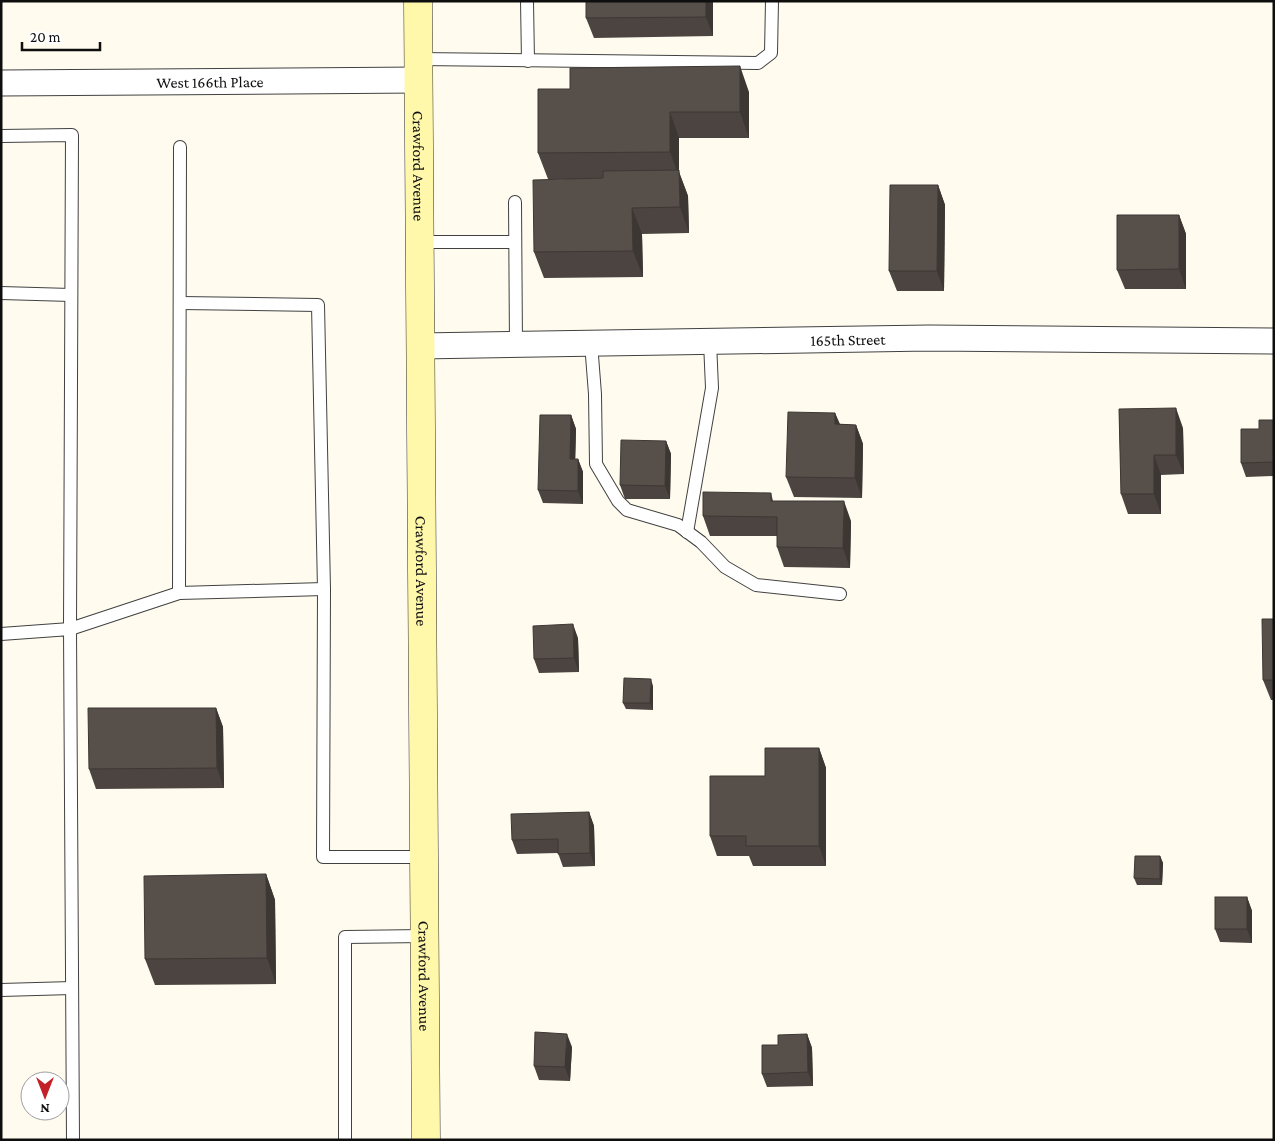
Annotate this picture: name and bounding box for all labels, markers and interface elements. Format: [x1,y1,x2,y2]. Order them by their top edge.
scale bar [22,20,100,52]
text: 20 m [30,29,61,45]
street label: West 166th Place [156,73,264,91]
street label: Crawford Avenue [410,111,428,221]
street label: 165th Street [810,331,886,349]
street label: Crawford Avenue [413,516,430,626]
street label: Crawford Avenue [415,921,433,1031]
north arrow [20,1071,70,1121]
text: N [40,1101,50,1117]

